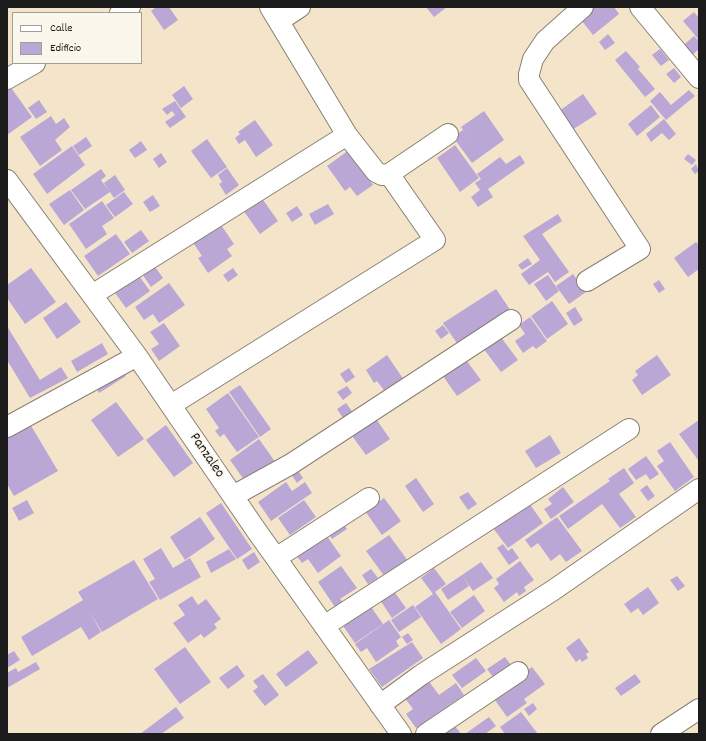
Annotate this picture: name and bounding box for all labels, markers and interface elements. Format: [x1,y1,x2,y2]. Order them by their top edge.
legend [12,12,142,64]
text: Calle [50,20,73,37]
text: Edificio [50,40,81,57]
street label: Panzaleo [184,430,228,482]

